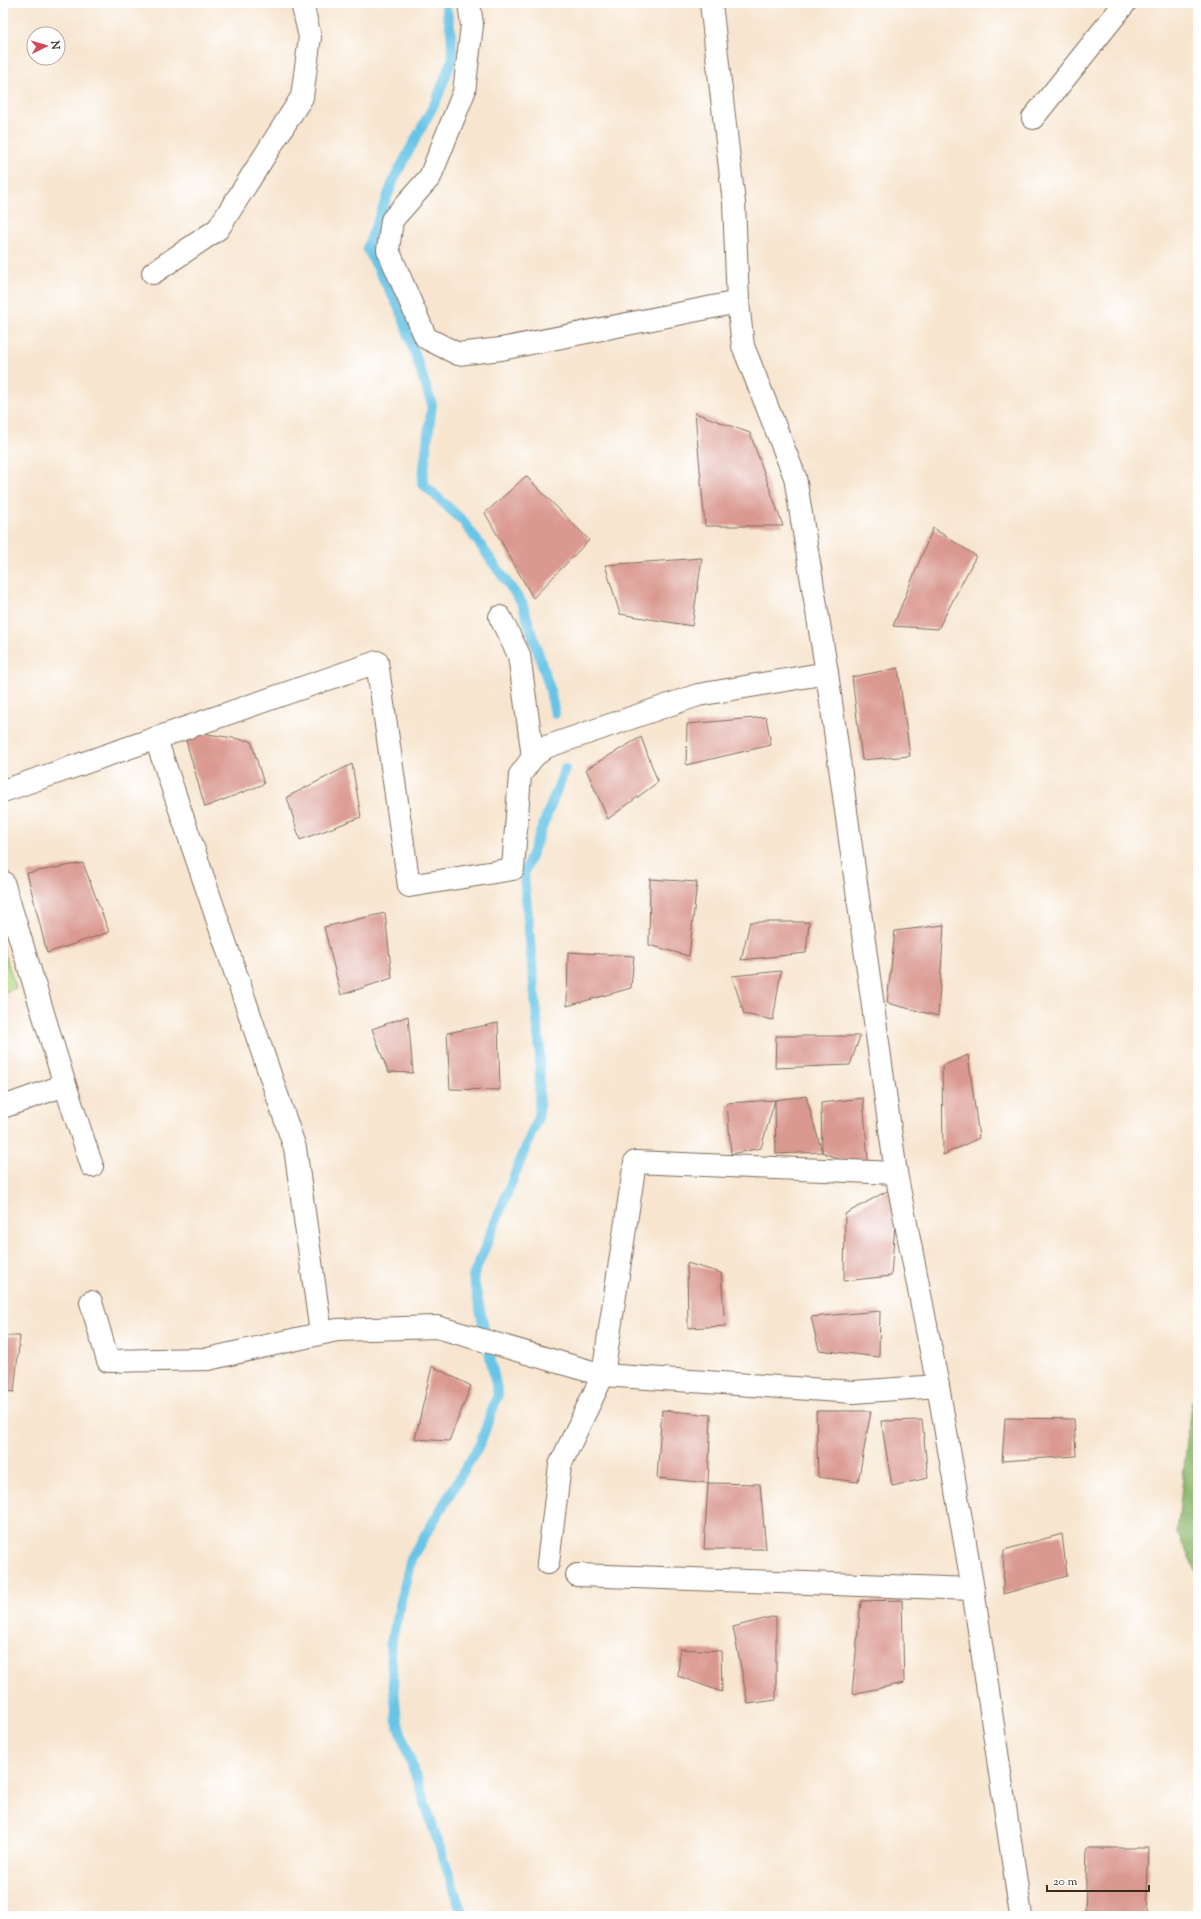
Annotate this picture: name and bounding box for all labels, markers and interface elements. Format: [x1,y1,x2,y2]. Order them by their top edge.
north arrow [26,26,66,66]
text: N [47,39,63,51]
scale bar [1047,1867,1149,1893]
text: 20 m [1053,1873,1078,1891]

